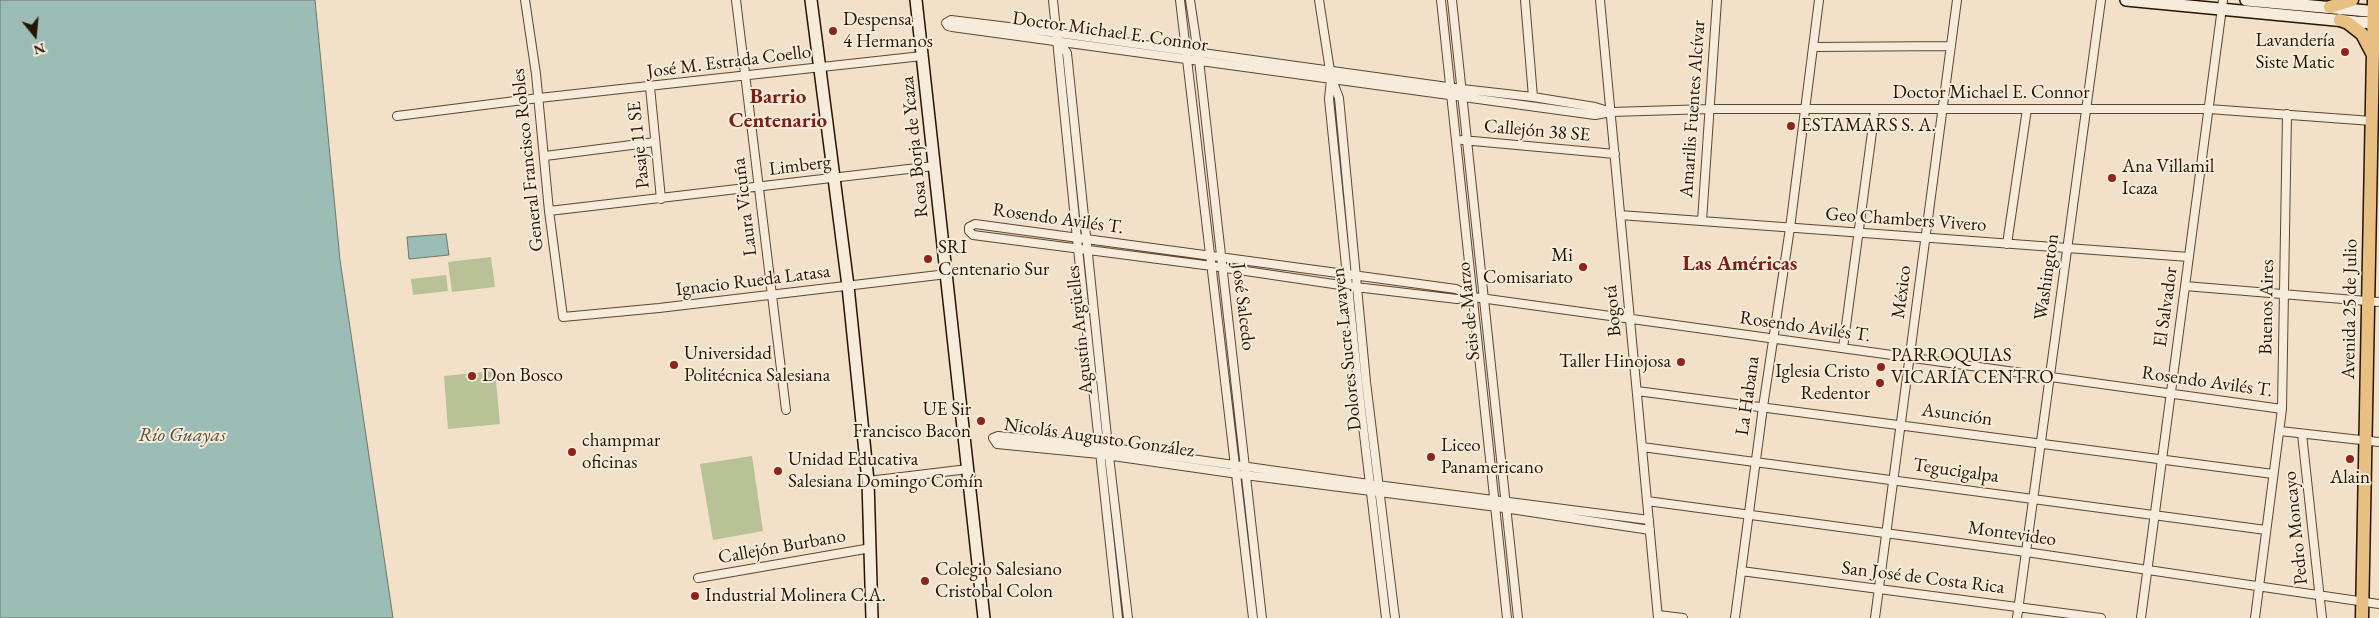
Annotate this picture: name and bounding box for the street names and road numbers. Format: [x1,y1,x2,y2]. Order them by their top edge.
street label: Doctor Michael E. Connor [1011,7,1209,57]
street label: Amarilis Fuentes Alcívar [1675,19,1711,199]
street label: José M. Estrada Coello [646,41,812,83]
street label: General Francisco Robles [507,67,549,253]
street label: Rosa Borja de Ycaza [896,75,934,219]
street label: Doctor Michael E. Connor [1892,82,2090,104]
street label: Pasaje 11 SE [623,100,655,190]
street label: Callejón 38 SE [1483,115,1591,147]
street label: Limberg [768,151,832,181]
street label: Laura Vicuña [728,157,762,257]
street label: Rosendo Avilés T. [991,199,1125,239]
street label: Geo Chambers Vivero [1825,203,1987,237]
street label: Washington [2030,232,2064,322]
street label: Avenida 25 de Julio [2337,238,2363,380]
street label: Buenos Aires [2255,259,2279,355]
street label: Ignacio Rueda Latasa [674,260,832,302]
street label: Seis de Marzo [1452,261,1486,361]
street label: José Salcedo [1226,262,1260,352]
street label: Agustín Argüelles [1062,264,1098,396]
street label: México [1887,264,1917,320]
street label: El Salvador [2149,265,2183,349]
street label: Dolores Sucre Lavayen [1327,266,1367,432]
street label: Bogotá [1599,284,1627,338]
street label: Rosendo Avilés T. [1738,307,1872,347]
street label: La Habana [1731,355,1765,437]
street label: Rosendo Avilés T. [2140,362,2274,402]
street label: Asunción [1920,399,1994,431]
street label: Nicolás Augusto González [1002,413,1196,463]
street label: Tegucigalpa [1912,454,2000,488]
street label: Pedro Moncayo [2279,470,2313,586]
street label: Montevideo [1966,517,2058,551]
street label: Callejón Burbano [716,525,848,569]
street label: San José de Costa Rica [1840,557,2006,599]

